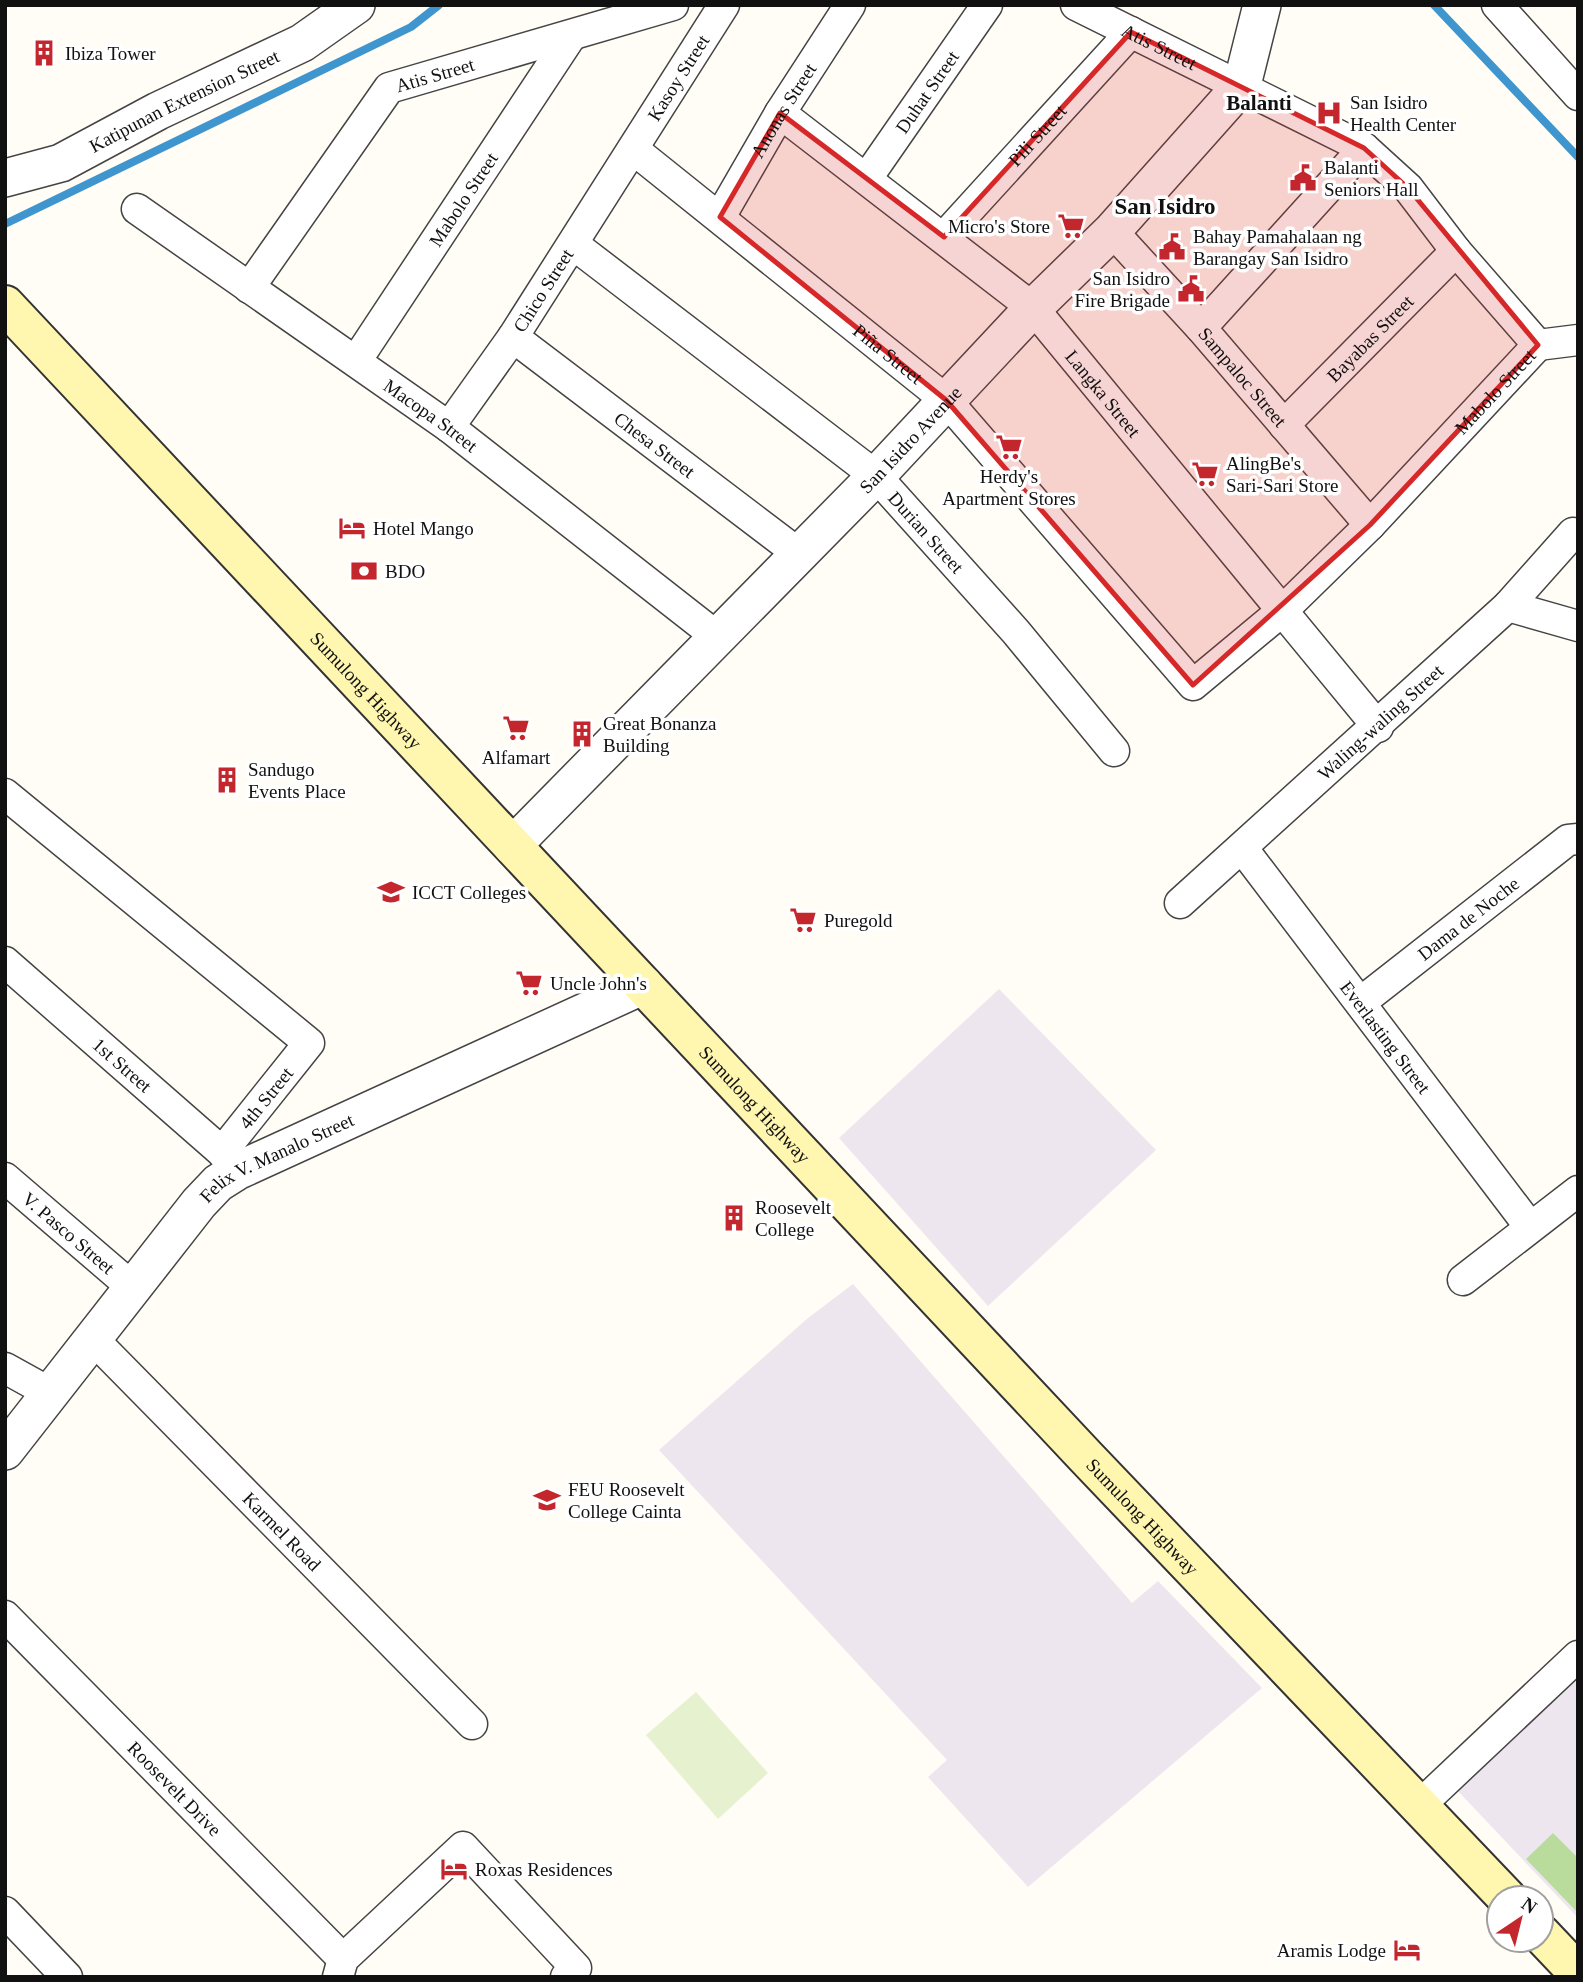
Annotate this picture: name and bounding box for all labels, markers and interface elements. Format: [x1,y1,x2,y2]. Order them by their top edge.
street label: Atis Street [1118,19,1201,74]
street label: Kasoy Street [643,30,713,124]
building icon: Ibiza Tower [29,38,59,68]
place label: Ibiza Tower [65,43,156,64]
street label: Katipunan Extension Street [86,45,283,156]
street label: Duhat Street [891,46,963,137]
street label: Atis Street [393,53,477,96]
street label: Anonas Street [746,58,820,161]
district label: Balanti [1226,91,1292,115]
place label: San Isidro Health Center [1350,92,1457,135]
hospital icon: San Isidro Health Center [1314,98,1344,128]
street label: Pili Street [1004,100,1071,170]
street label: Mabolo Street [424,148,502,250]
place label: Balanti Seniors Hall [1324,157,1418,200]
public building icon: Balanti Seniors Hall [1288,163,1318,193]
district label: San Isidro [1114,194,1216,219]
supermarket icon: Micro's Store [1056,211,1086,241]
place label: Micro's Store [948,216,1050,237]
place label: Bahay Pamahalaan ng Barangay San Isidro [1193,226,1362,269]
public building icon: Bahay Pamahalaan ng Barangay San Isidro [1157,232,1187,262]
street label: Chico Street [509,244,577,336]
place label: San Isidro Fire Brigade [1074,268,1170,311]
public building icon: San Isidro Fire Brigade [1176,274,1206,304]
street label: Bayabas Street [1322,290,1418,386]
street label: Piña Street [849,319,928,388]
street label: Sampaloc Street [1195,323,1292,431]
street label: Mabolo Street [1450,344,1540,438]
street label: Langka Street [1061,346,1146,442]
street label: Macopa Street [380,374,482,456]
street label: San Isidro Avenue [855,382,965,497]
street label: Chesa Street [610,407,700,482]
supermarket icon: Herdy's Apartment Stores [994,432,1024,462]
place label: AlingBe's Sari-Sari Store [1226,453,1338,496]
supermarket icon: AlingBe's Sari-Sari Store [1190,459,1220,489]
place label: Herdy's Apartment Stores [942,466,1076,509]
street label: Durian Street [885,487,969,578]
hotel icon: Hotel Mango [337,513,367,543]
place label: Hotel Mango [373,518,474,539]
bank icon: BDO [349,556,379,586]
place label: BDO [385,561,425,582]
street label: Sumulong Highway [306,627,427,753]
street label: Waling-waling Street [1313,659,1448,784]
supermarket icon: Alfamart [501,713,531,743]
place label: Great Bonanza Building [603,713,717,756]
building icon: Great Bonanza Building [567,719,597,749]
place label: Alfamart [482,747,551,768]
place label: Sandugo Events Place [248,759,346,802]
building icon: Sandugo Events Place [212,765,242,795]
street label: Dama de Noche [1413,872,1523,964]
school or university icon: ICCT Colleges [376,877,406,907]
place label: ICCT Colleges [412,882,526,903]
supermarket icon: Puregold [788,905,818,935]
place label: Puregold [824,910,893,931]
supermarket icon: Uncle John's [514,968,544,998]
place label: Uncle John's [550,973,647,994]
street label: Everlasting Street [1336,977,1436,1098]
street label: 1st Street [89,1033,157,1097]
street label: Sumulong Highway [695,1041,815,1167]
street label: 4th Street [235,1062,298,1133]
street label: Felix V. Manalo Street [195,1108,357,1206]
street label: V. Pasco Street [19,1188,119,1278]
place label: Roosevelt College [755,1197,832,1240]
building icon: Roosevelt College [719,1203,749,1233]
street label: Sumulong Highway [1083,1454,1203,1579]
place label: FEU Roosevelt College Cainta [568,1479,685,1522]
school or university icon: FEU Roosevelt College Cainta [532,1485,562,1515]
street label: Karmel Road [239,1487,326,1575]
street label: Roosevelt Drive [124,1737,226,1840]
hotel icon: Roxas Residences [439,1854,469,1884]
place label: Roxas Residences [475,1859,613,1880]
north arrow [1485,1884,1555,1954]
text: N [1518,1893,1541,1918]
hotel icon: Aramis Lodge [1392,1935,1422,1965]
place label: Aramis Lodge [1277,1940,1386,1961]

